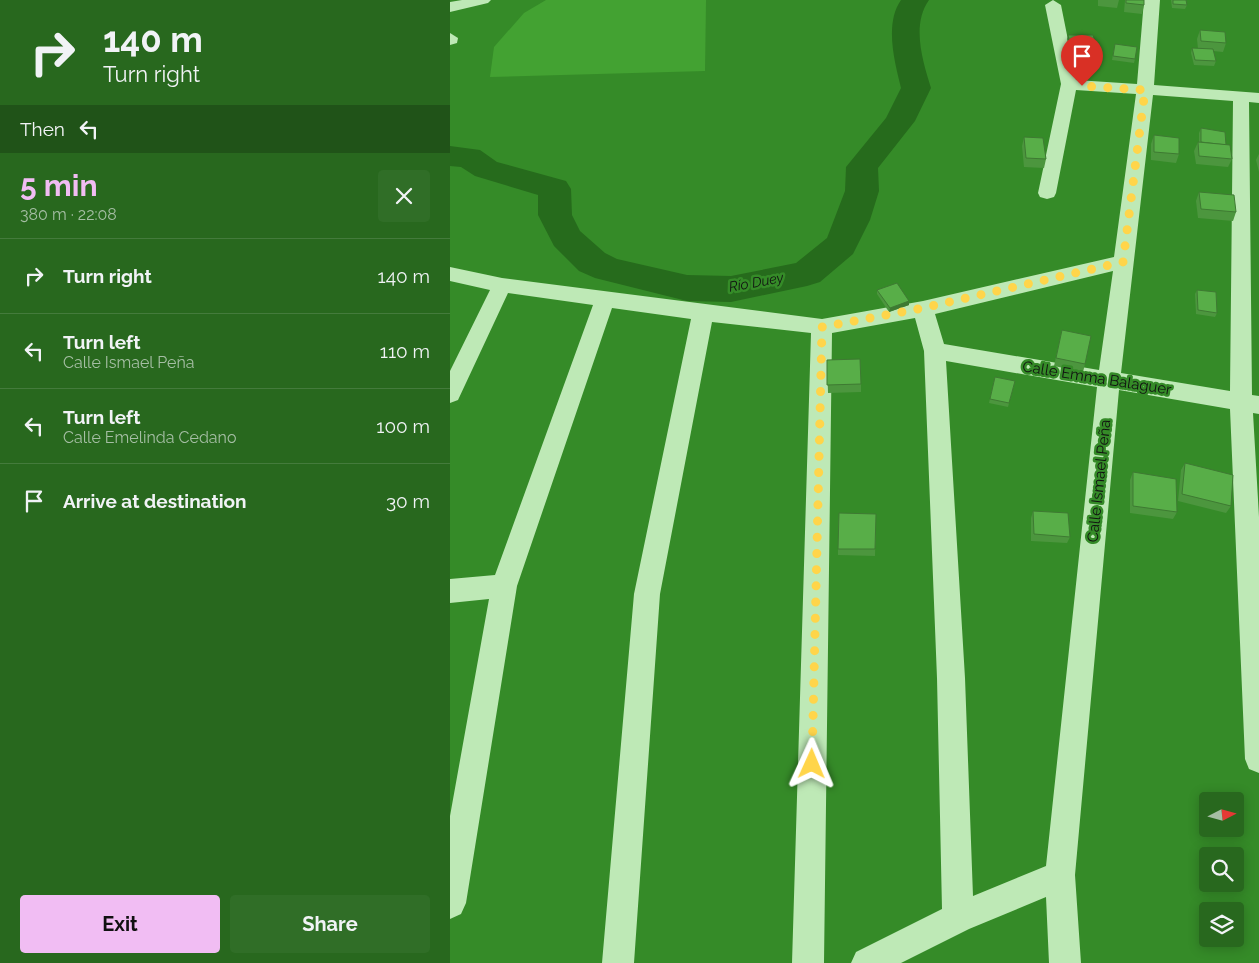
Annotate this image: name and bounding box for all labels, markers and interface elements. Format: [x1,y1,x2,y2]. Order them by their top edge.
text: 140 m [103,19,203,60]
icon: right [20,20,85,85]
pin [1061,35,1103,86]
icon: arrive [1068,42,1096,70]
text: Turn right [103,61,200,87]
icon: left [75,115,103,143]
text: Then [20,118,65,140]
text: 5 min [20,168,98,203]
button: close [378,170,430,222]
text: 380 m · 22:08 [20,205,117,224]
icon: right [20,262,48,290]
text: Turn right [63,265,152,287]
text: 140 m [378,265,430,287]
water label: Río Duey [728,269,786,295]
text: Turn left [63,331,140,353]
icon: left [20,337,48,365]
text: 110 m [380,340,430,362]
text: Calle Ismael Peña [63,353,195,372]
street label: Calle Emma Balaguer [1021,357,1173,399]
text: Turn left [63,406,140,428]
icon: left [20,412,48,440]
text: 100 m [376,415,430,437]
street label: Calle Ismael Peña [1084,419,1114,543]
text: Calle Emelinda Cedano [63,428,236,447]
icon: arrive [20,487,48,515]
text: Arrive at destination [63,490,247,512]
text: 30 m [386,490,430,512]
position arrow [785,737,837,789]
north arrow [1199,792,1244,838]
map controls [1199,792,1244,947]
button: search [1199,847,1244,892]
button: Exit [20,895,220,953]
button: Share [230,895,430,953]
button: layers [1199,902,1244,947]

